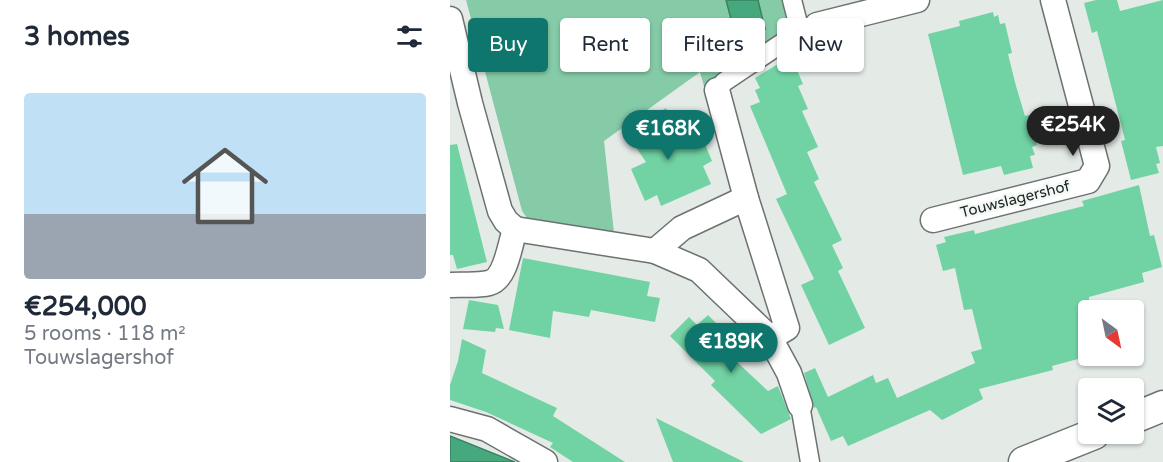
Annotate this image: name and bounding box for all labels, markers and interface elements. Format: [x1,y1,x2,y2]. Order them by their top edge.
chip: Buy [468,18,548,72]
chip: Rent [560,18,650,72]
chip: Filters [662,18,765,72]
chip: New [777,18,864,72]
icon: filters [393,20,426,53]
text: 3 homes [24,21,130,52]
pin: €254K [1031,106,1115,157]
pin: €168K [626,110,710,161]
text: €254K [1041,113,1105,137]
text: €168K [636,117,700,141]
icon: home [171,132,279,240]
street label: Touwslagershof [958,177,1072,221]
text: €254,000 [24,291,146,322]
north arrow [1078,300,1144,366]
map controls [1078,300,1144,444]
text: 5 rooms · 118 m² [24,322,186,346]
pin: €189K [689,323,773,374]
text: €189K [699,330,763,354]
text: Touwslagershof [24,346,174,370]
button: layers [1078,378,1144,444]

